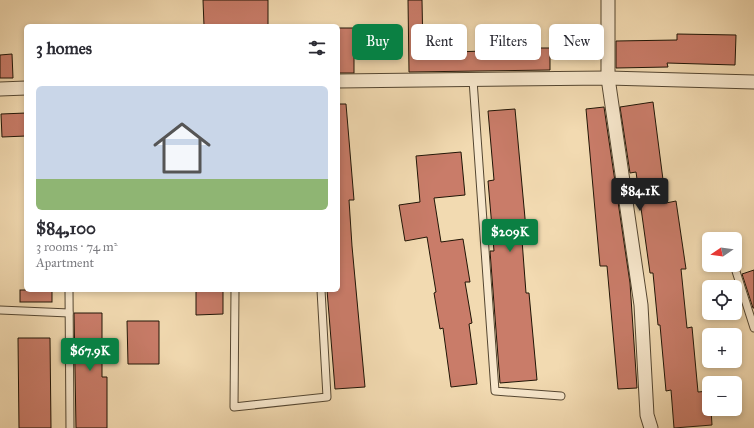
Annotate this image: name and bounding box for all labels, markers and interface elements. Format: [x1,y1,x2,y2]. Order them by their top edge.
chip: Buy [352,24,403,60]
chip: Rent [411,24,467,60]
chip: Filters [475,24,541,60]
chip: New [549,24,604,60]
icon: filters [306,37,328,59]
text: 3 homes [36,38,92,59]
icon: home [146,112,218,184]
pin: $84.1K [607,178,673,212]
text: $84.1K [620,183,660,199]
text: $84,100 [36,218,96,239]
pin: $209K [482,219,538,253]
text: $209K [491,224,529,240]
north arrow [702,232,742,272]
map controls [702,232,742,416]
text: 3 rooms · 74 m² [36,239,118,255]
text: Apartment [36,255,94,271]
button: locate [702,280,742,320]
button: + [702,328,742,368]
pin: $67.9K [57,338,123,372]
text: $67.9K [70,343,110,359]
button: − [702,376,742,416]

